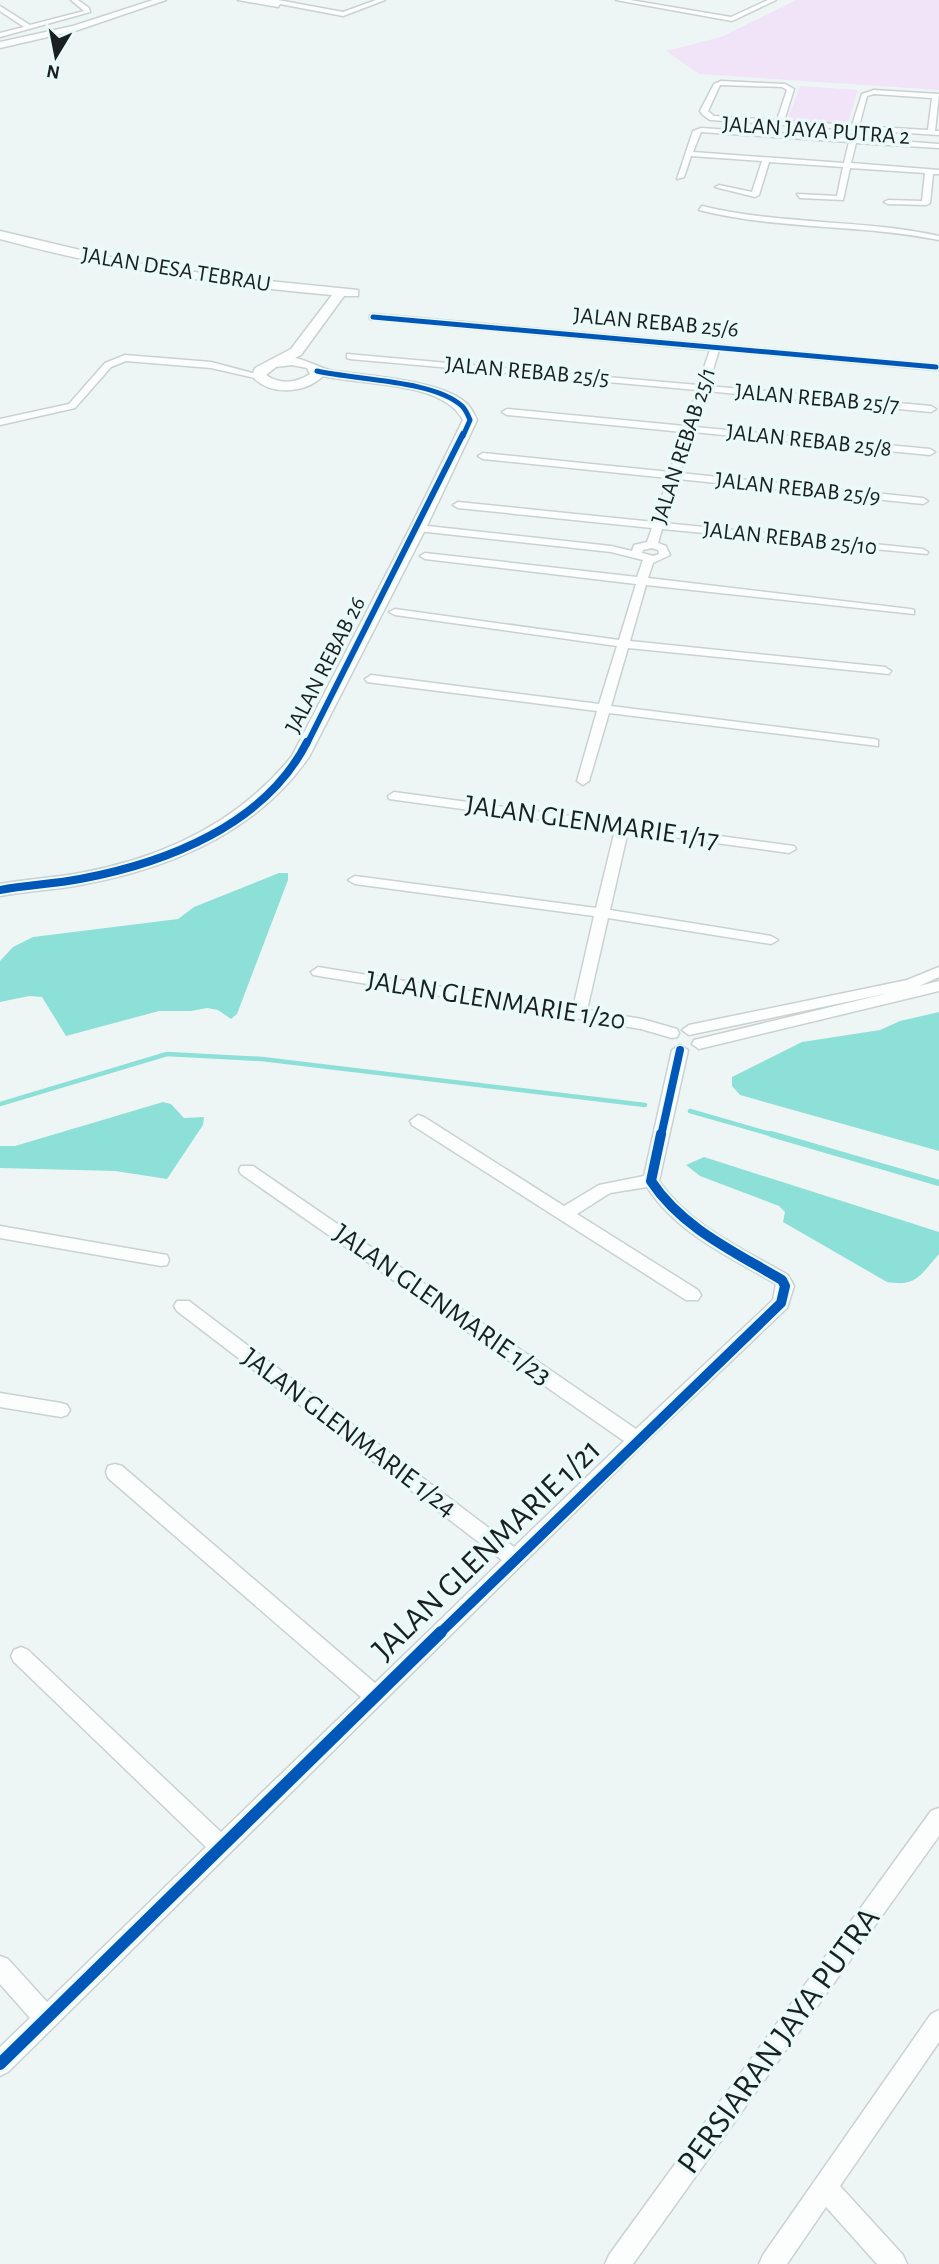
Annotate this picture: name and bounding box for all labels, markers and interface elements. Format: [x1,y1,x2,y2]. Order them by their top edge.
north arrow [21,21,91,91]
text: N [45,61,61,82]
street label: JALAN JAYA PUTRA 2 [721,113,911,149]
street label: JALAN DESA TEBRAU [80,244,272,296]
street label: JALAN REBAB 25/6 [572,304,740,342]
street label: JALAN REBAB 25/5 [444,353,610,391]
street label: JALAN REBAB 25/1 [648,365,720,527]
street label: JALAN REBAB 25/7 [734,380,900,418]
street label: JALAN REBAB 25/8 [725,421,893,461]
street label: JALAN REBAB 25/9 [714,469,882,509]
street label: JALAN REBAB 25/10 [702,518,878,560]
street label: JALAN REBAB 26 [282,593,370,737]
street label: JALAN GLENMARIE 1/17 [463,791,721,855]
street label: JALAN GLENMARIE 1/20 [364,967,628,1035]
street label: JALAN GLENMARIE 1/23 [328,1219,556,1391]
street label: JALAN GLENMARIE 1/24 [236,1343,462,1523]
street label: JALAN GLENMARIE 1/21 [367,1433,607,1667]
street label: PERSIARAN JAYA PUTRA [672,1902,886,2180]

